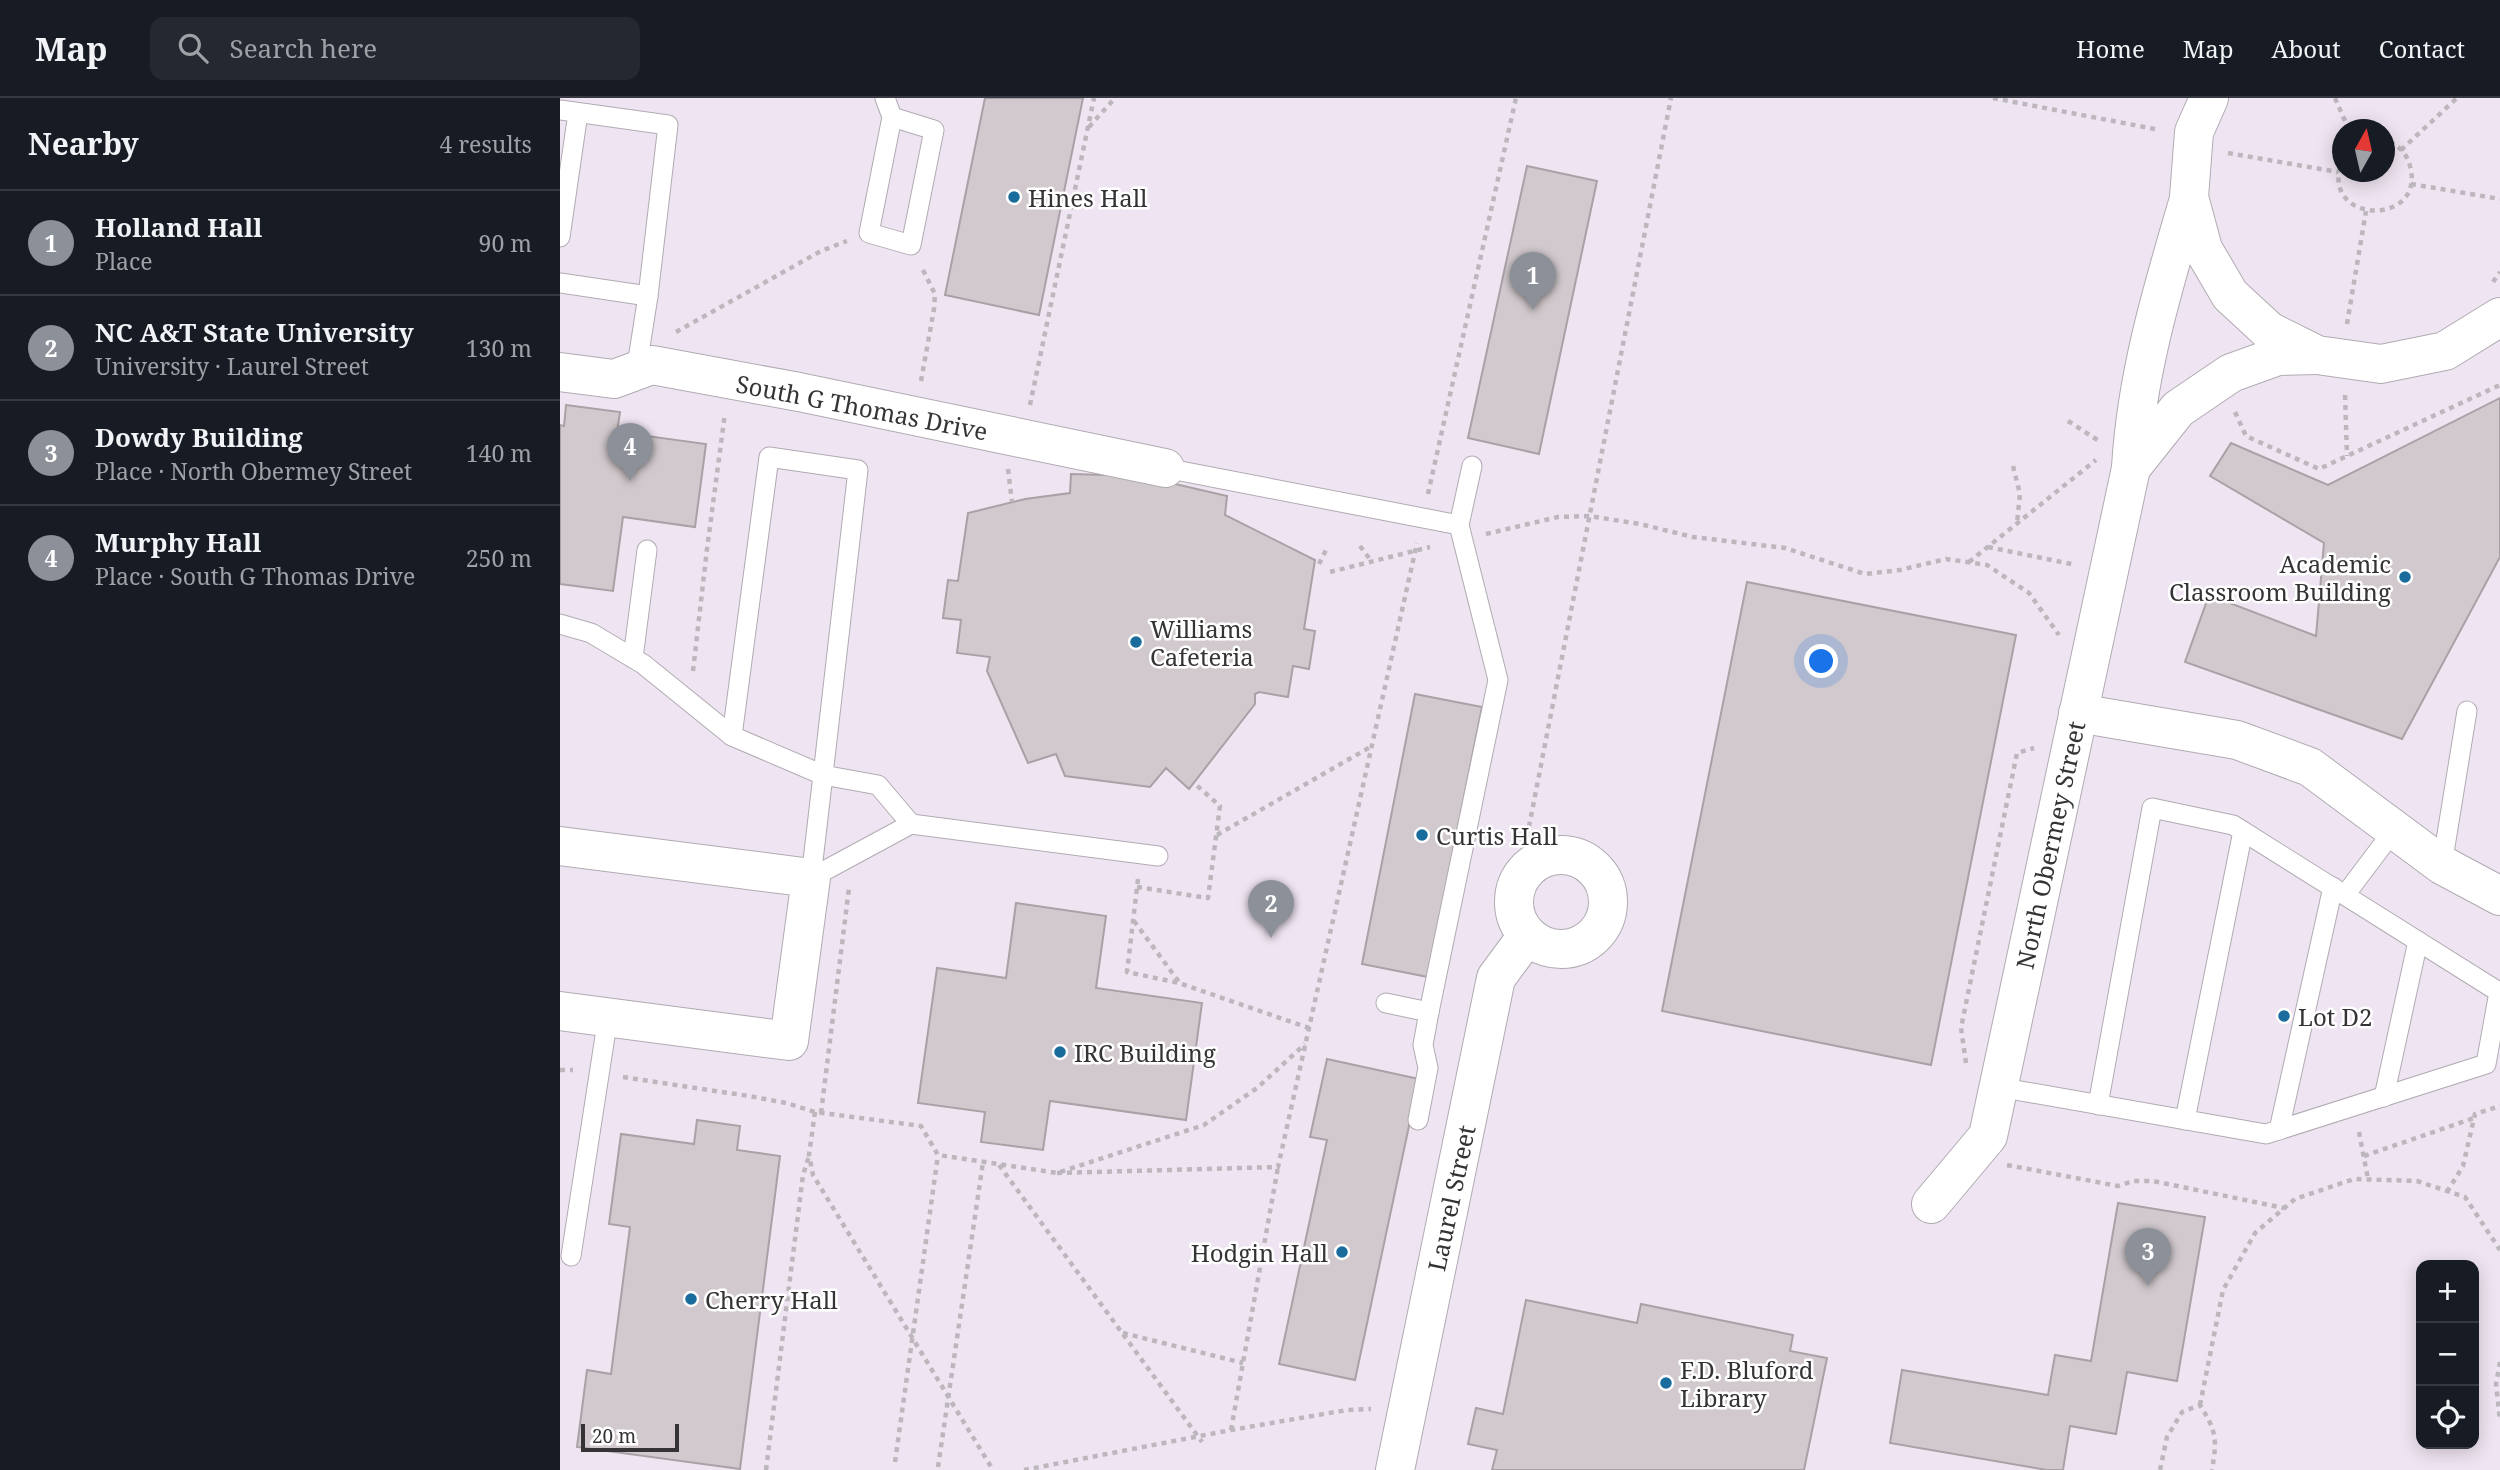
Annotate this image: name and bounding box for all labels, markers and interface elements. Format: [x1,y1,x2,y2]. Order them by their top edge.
search box [150,17,640,80]
text: Map [35,26,108,71]
icon: search [174,29,212,67]
text: Search here [230,30,377,66]
text: Home [2076,32,2145,65]
text: Map [2183,32,2234,65]
text: About [2272,32,2341,65]
text: Contact [2379,32,2465,65]
north arrow [2332,119,2395,182]
text: Nearby [28,123,139,164]
text: 4 results [439,128,532,160]
place label: Hines Hall [1028,181,1148,214]
marker: Hines Hall [1006,189,1022,205]
text: Holland Hall [95,209,262,245]
text: 1 [45,227,58,259]
text: 90 m [479,227,532,259]
text: Place [95,245,153,277]
pin: 1 [1510,252,1556,310]
text: NC A&T State University [95,314,414,350]
text: 2 [45,332,58,364]
text: 130 m [466,332,532,364]
text: University · Laurel Street [95,350,369,382]
street label: South G Thomas Drive [733,366,991,448]
text: Dowdy Building [95,419,303,455]
pin: 4 [607,423,653,481]
text: 3 [45,437,58,469]
text: 140 m [466,437,532,469]
text: Place · North Obermey Street [95,455,412,487]
text: Murphy Hall [95,524,261,560]
text: 4 [45,542,58,574]
text: 250 m [466,542,532,574]
place label: Academic Classroom Building [2169,547,2391,608]
text: Place · South G Thomas Drive [95,560,415,592]
marker: Academic Classroom Building [2397,569,2413,585]
place label: Williams Cafeteria [1150,612,1254,673]
marker: Williams Cafeteria [1128,634,1144,650]
your location [1804,644,1838,678]
street label: North Obermey Street [2008,718,2092,972]
place label: Curtis Hall [1436,819,1558,852]
marker: Curtis Hall [1414,827,1430,843]
pin: 2 [1248,880,1294,938]
place label: Lot D2 [2298,1000,2372,1033]
marker: Lot D2 [2276,1008,2292,1024]
place label: IRC Building [1074,1036,1216,1069]
marker: IRC Building [1052,1044,1068,1060]
street label: Laurel Street [1419,1122,1483,1274]
pin: 3 [2125,1228,2171,1286]
place label: Hodgin Hall [1191,1236,1329,1269]
marker: Hodgin Hall [1334,1244,1350,1260]
map controls [2416,1260,2479,1449]
button: + [2416,1260,2479,1323]
place label: Cherry Hall [705,1283,838,1316]
marker: Cherry Hall [683,1291,699,1307]
button: − [2416,1323,2479,1386]
place label: F.D. Bluford Library [1680,1353,1814,1414]
marker: F.D. Bluford Library [1658,1375,1674,1391]
button: locate [2416,1386,2479,1449]
scale bar [581,1421,679,1453]
text: 20 m [592,1423,636,1449]

